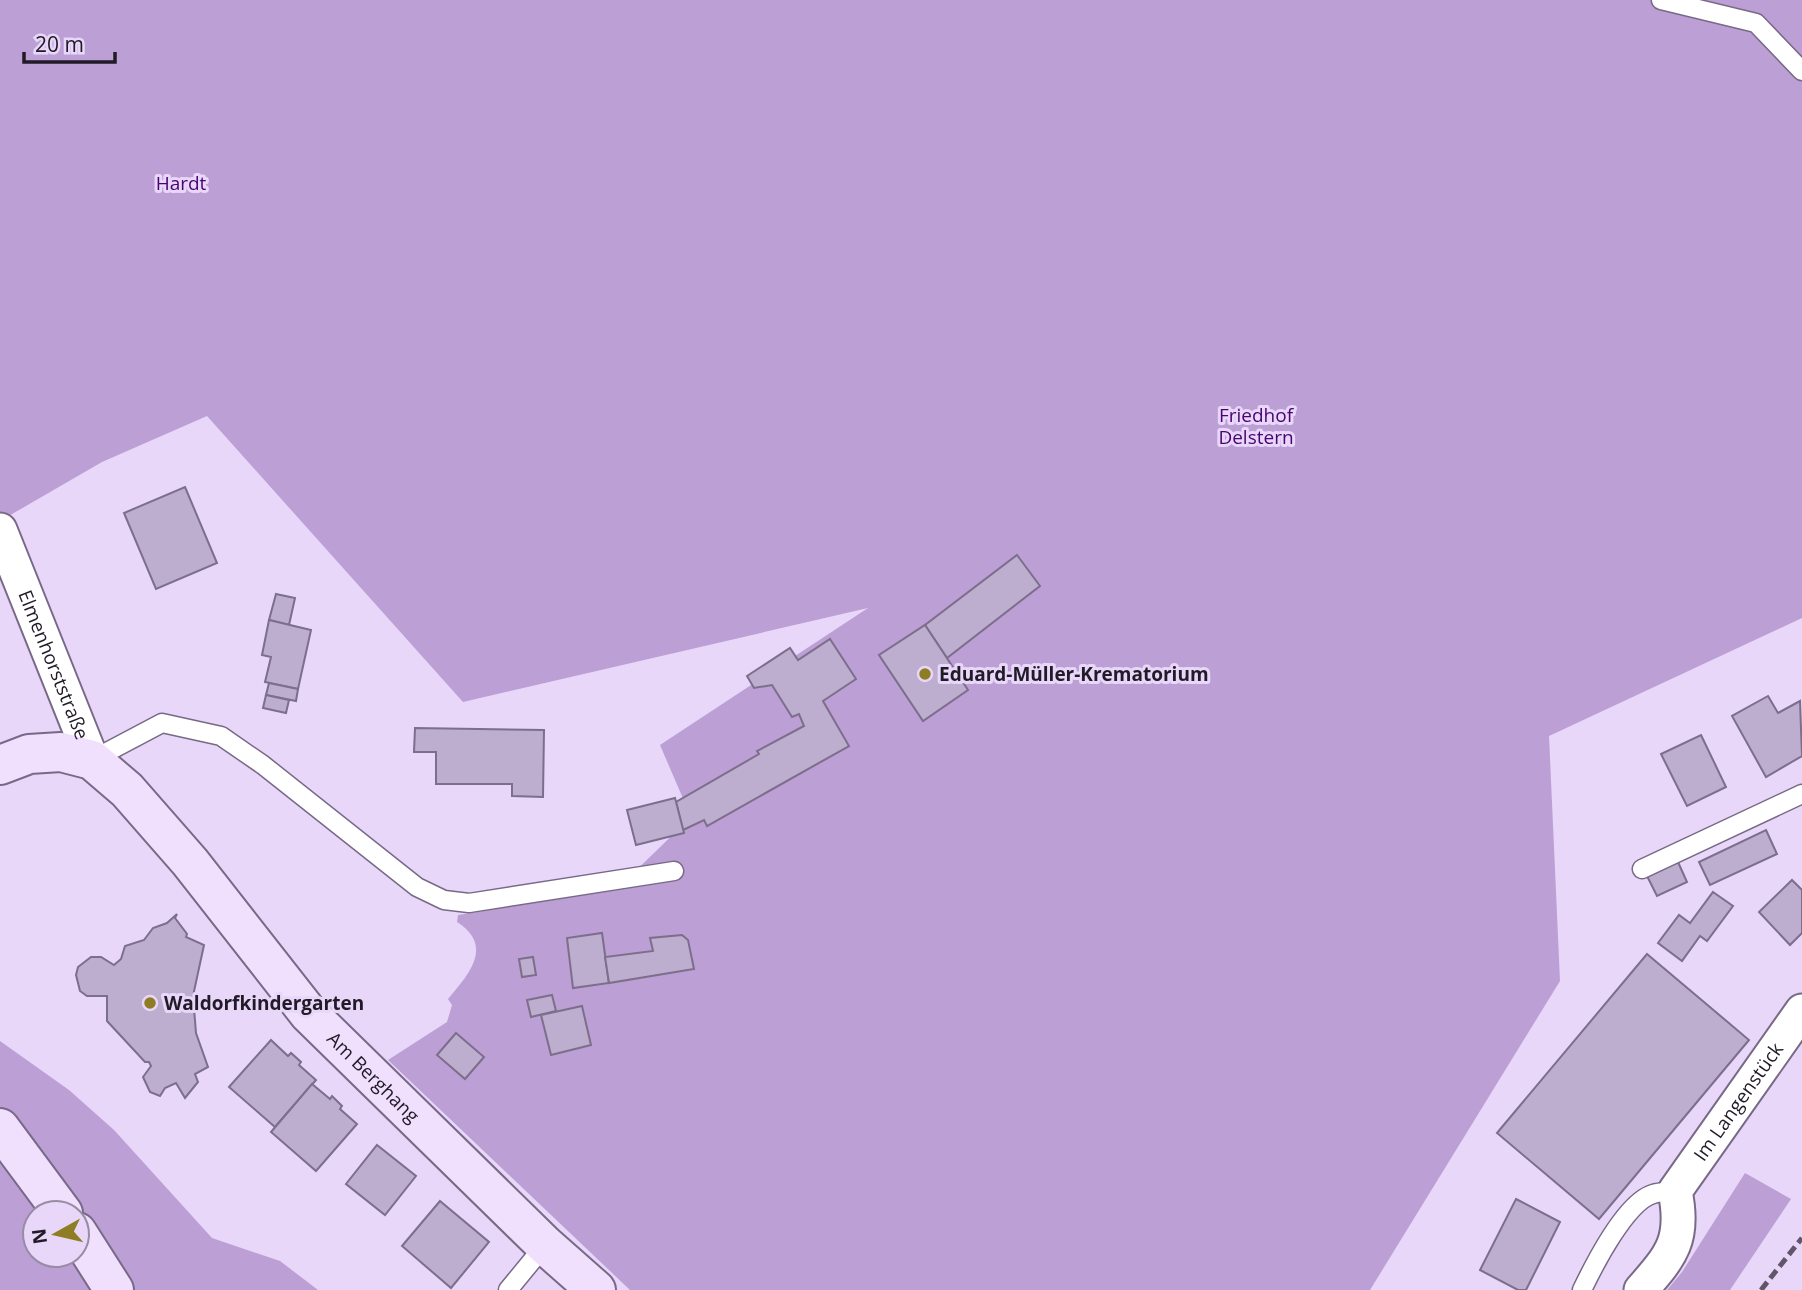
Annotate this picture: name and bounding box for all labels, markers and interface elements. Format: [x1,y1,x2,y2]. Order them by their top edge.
scale bar [24,21,116,65]
text: 20 m [35,30,84,58]
park label: Hardt [156,170,207,196]
park label: Friedhof Delstern [1218,402,1295,450]
street label: Elmenhorststraße [12,586,95,743]
place label: Eduard-Müller-Krematorium [939,661,1209,687]
marker: Eduard-Müller-Krematorium [917,666,933,682]
place label: Waldorfkindergarten [164,990,364,1016]
marker: Waldorfkindergarten [142,995,158,1011]
street label: Am Berghang [321,1026,425,1128]
street label: Im Langenstück [1687,1037,1789,1166]
north arrow [21,1199,91,1269]
text: N [25,1227,53,1246]

